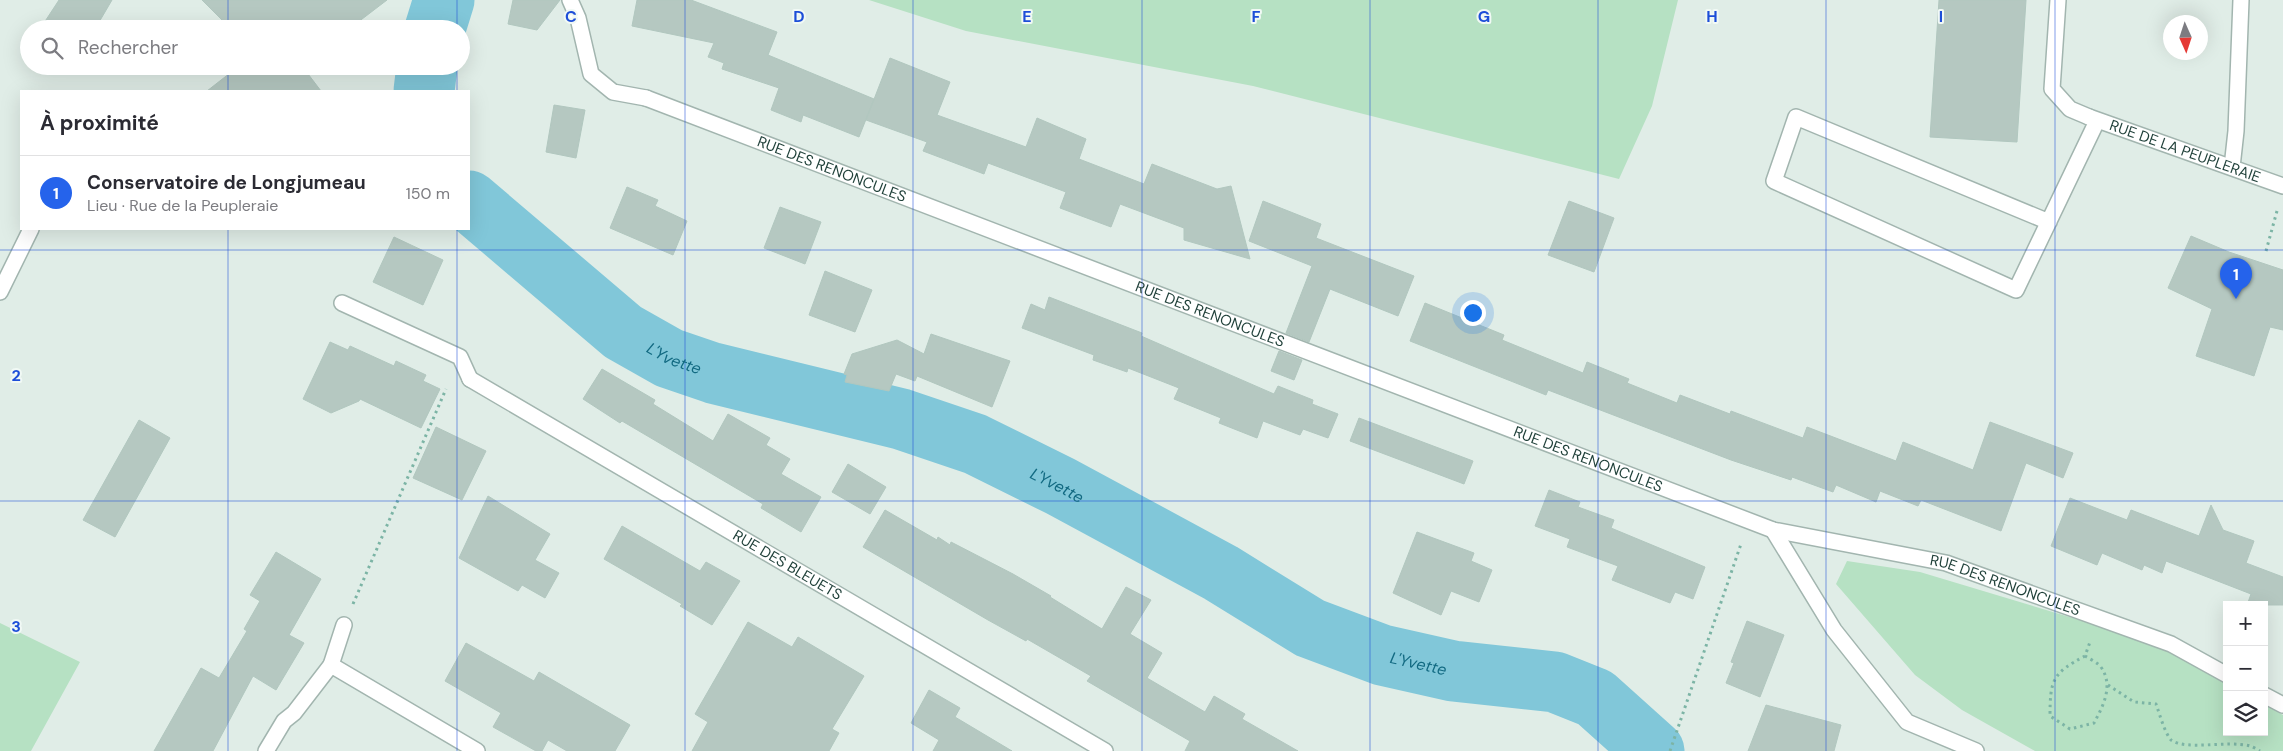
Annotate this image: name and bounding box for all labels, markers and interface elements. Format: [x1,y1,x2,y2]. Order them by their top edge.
text: C [565,6,577,27]
text: D [793,6,805,27]
text: E [1022,6,1032,27]
text: F [1252,6,1261,27]
text: G [1478,6,1490,27]
text: H [1706,6,1718,27]
text: I [1939,6,1943,27]
north arrow [2163,15,2208,60]
search box [20,20,470,75]
icon: search [38,34,66,62]
text: Rechercher [78,35,178,60]
text: À proximité [40,109,159,137]
street label: RUE DE LA PEUPLERAIE [2107,115,2263,187]
street label: RUE DES RENONCULES [754,132,910,207]
text: Conservatoire de Longjumeau [87,170,366,195]
text: 1 [53,183,59,204]
text: 150 m [406,183,450,204]
text: Lieu · Rue de la Peupleraie [87,195,278,216]
pin: 1 [2220,258,2252,299]
street label: RUE DES RENONCULES [1133,277,1288,352]
your location [1460,300,1486,326]
water label: L'Yvette [643,337,704,379]
text: 2 [11,365,21,386]
street label: RUE DES RENONCULES [1511,421,1666,497]
water label: L'Yvette [1027,463,1088,507]
street label: RUE DES BLEUETS [729,525,846,605]
street label: RUE DES RENONCULES [1928,550,2083,621]
map controls [2223,601,2268,736]
button: + [2223,601,2268,646]
text: 3 [11,616,21,637]
button: − [2223,646,2268,691]
water label: L'Yvette [1388,647,1449,680]
button: layers [2223,691,2268,736]

